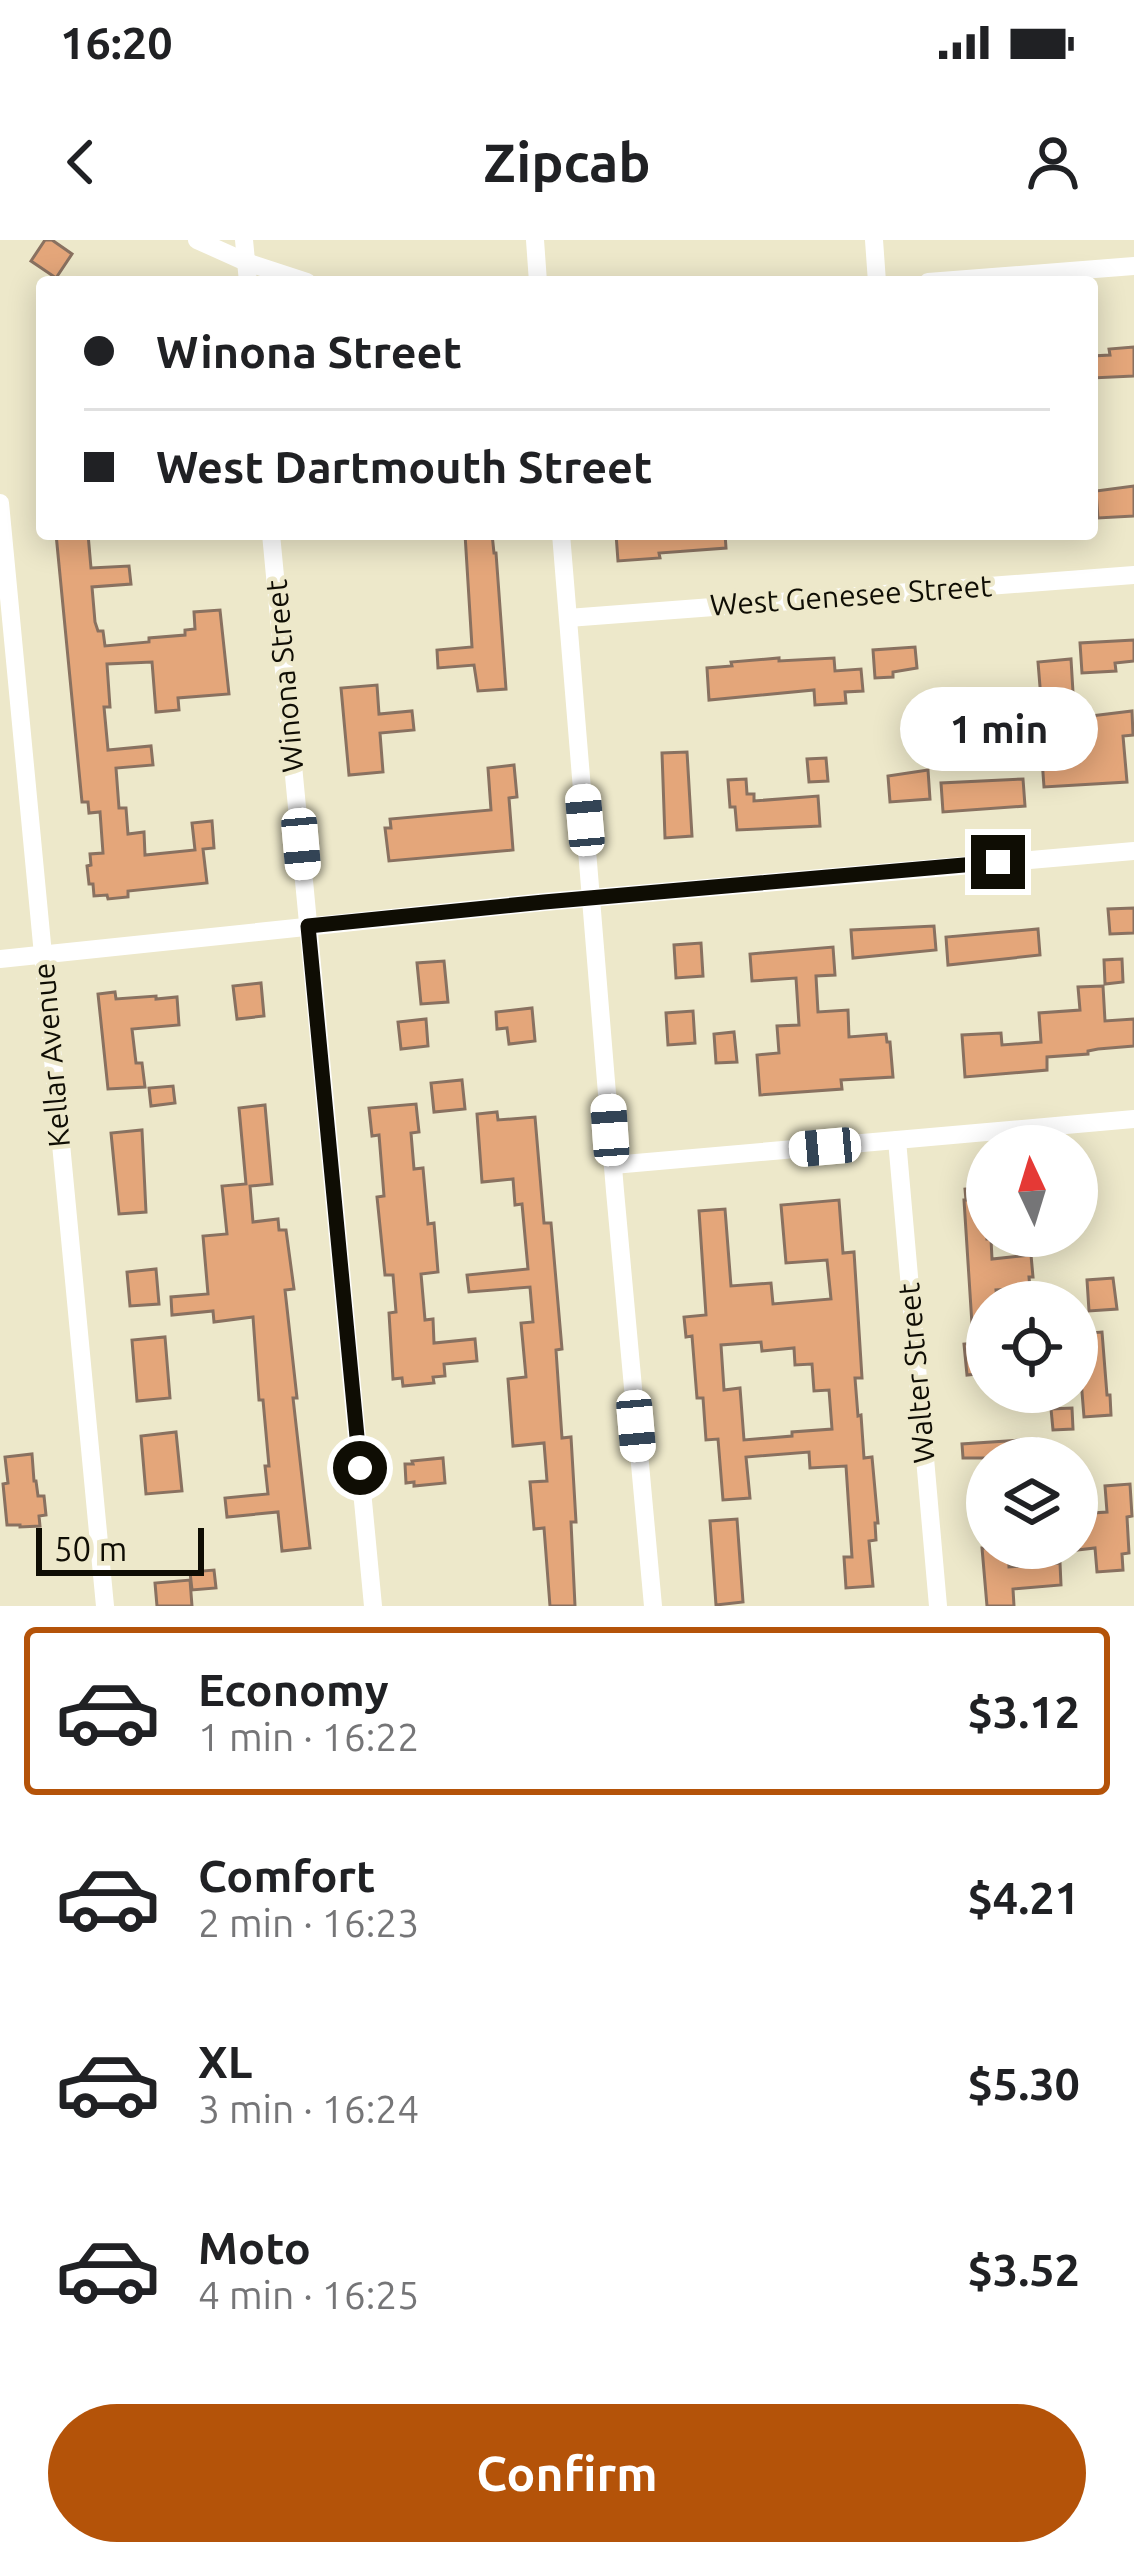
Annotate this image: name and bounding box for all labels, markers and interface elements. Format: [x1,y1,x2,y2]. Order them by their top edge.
text: 16:20 [60,17,173,68]
icon: back [48,129,114,195]
icon: person [1020,129,1086,195]
text: Zipcab [483,132,651,192]
text: Winona Street [156,326,462,377]
text: West Dartmouth Street [156,441,652,492]
street label: West Genesee Street [709,568,993,622]
street label: Winona Street [259,578,309,774]
callout: 1 min [899,688,1097,772]
text: 1 min [950,707,1048,750]
car [564,783,606,857]
car [280,807,322,881]
route end [971,835,1025,889]
street label: Kellar Avenue [26,961,76,1149]
car [590,1093,630,1167]
north arrow [966,1125,1098,1257]
map controls [966,1125,1098,1569]
car [788,1126,862,1168]
street label: Walter Street [891,1281,941,1465]
button: locate [966,1281,1098,1413]
car [615,1389,657,1463]
button: layers [966,1437,1098,1569]
route start [333,1441,387,1495]
scale bar [36,1522,204,1575]
text: 50 m [54,1530,127,1567]
icon: car [54,1657,162,1765]
text: Economy [198,1664,389,1715]
text: $3.12 [967,1686,1080,1737]
text: 1 min · 16:22 [198,1715,419,1758]
icon: car [54,1843,162,1951]
text: Comfort [198,1850,375,1901]
text: $4.21 [967,1872,1080,1923]
text: 2 min · 16:23 [198,1901,419,1944]
icon: car [54,2029,162,2137]
text: XL [198,2036,252,2087]
text: $5.30 [967,2058,1080,2109]
text: 3 min · 16:24 [198,2087,419,2130]
icon: car [54,2215,162,2323]
text: Moto [198,2222,311,2273]
text: $3.52 [967,2244,1080,2295]
text: 4 min · 16:25 [198,2273,419,2316]
button: Confirm [48,2404,1086,2542]

